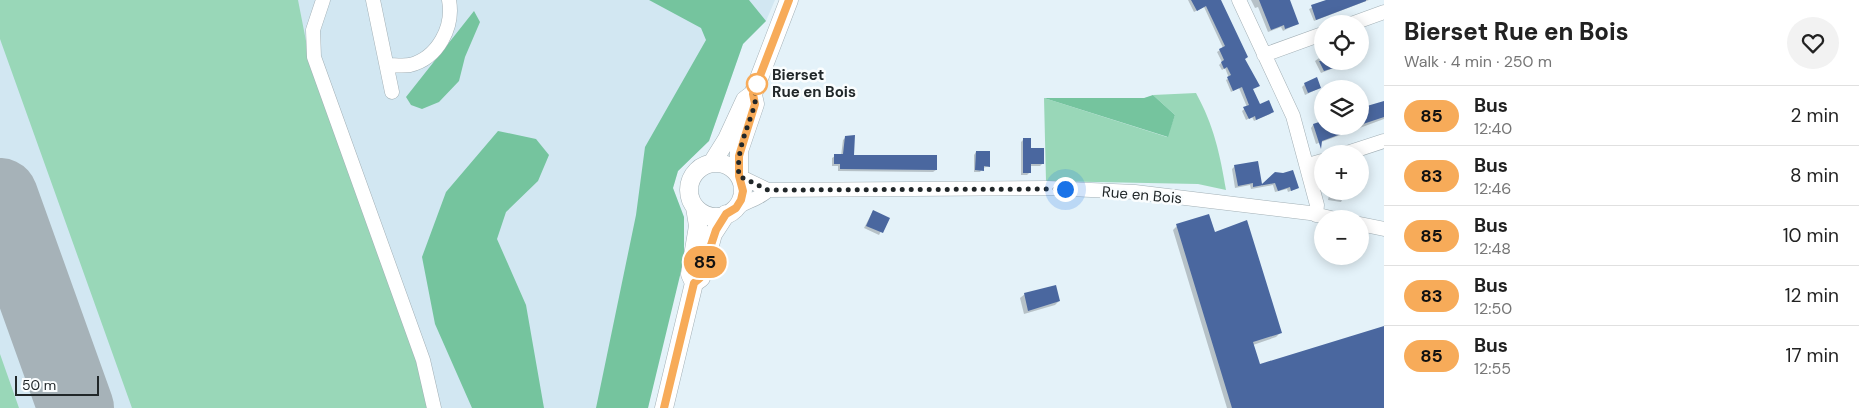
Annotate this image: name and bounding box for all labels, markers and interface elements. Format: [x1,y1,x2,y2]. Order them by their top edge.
map controls [1314,15,1369,265]
button: locate [1314,15,1369,70]
text: Bierset Rue en Bois [1404,16,1629,47]
button: heart [1787,17,1839,69]
text: Walk · 4 min · 250 m [1404,51,1552,72]
place label: Bierset Rue en Bois [772,65,856,102]
marker: Bierset Rue en Bois [746,73,768,95]
button: layers [1314,80,1369,135]
text: Bus [1474,93,1508,118]
text: 2 min [1791,103,1839,128]
text: 85 [1420,104,1443,128]
text: 12:40 [1474,118,1512,139]
button: + [1314,145,1369,200]
text: Bus [1474,153,1508,178]
text: 8 min [1790,163,1839,188]
text: 83 [1420,164,1443,188]
your location [1053,177,1078,202]
text: 12:46 [1474,178,1511,199]
street label: Rue en Bois [1101,182,1183,208]
button: − [1314,210,1369,265]
text: Bus [1474,213,1508,238]
text: 10 min [1783,223,1839,248]
text: 85 [1420,224,1443,248]
text: 12:48 [1474,238,1511,259]
line badge: 85 [682,246,728,278]
text: 85 [694,250,716,274]
text: Bus [1474,273,1508,298]
text: 12 min [1785,283,1839,308]
text: 83 [1420,284,1443,308]
text: 12:50 [1474,298,1512,319]
text: Bus [1474,333,1508,358]
text: 17 min [1785,343,1839,368]
text: 85 [1420,344,1443,368]
text: 12:55 [1474,358,1511,379]
scale bar [15,373,99,396]
text: 50 m [22,376,56,394]

